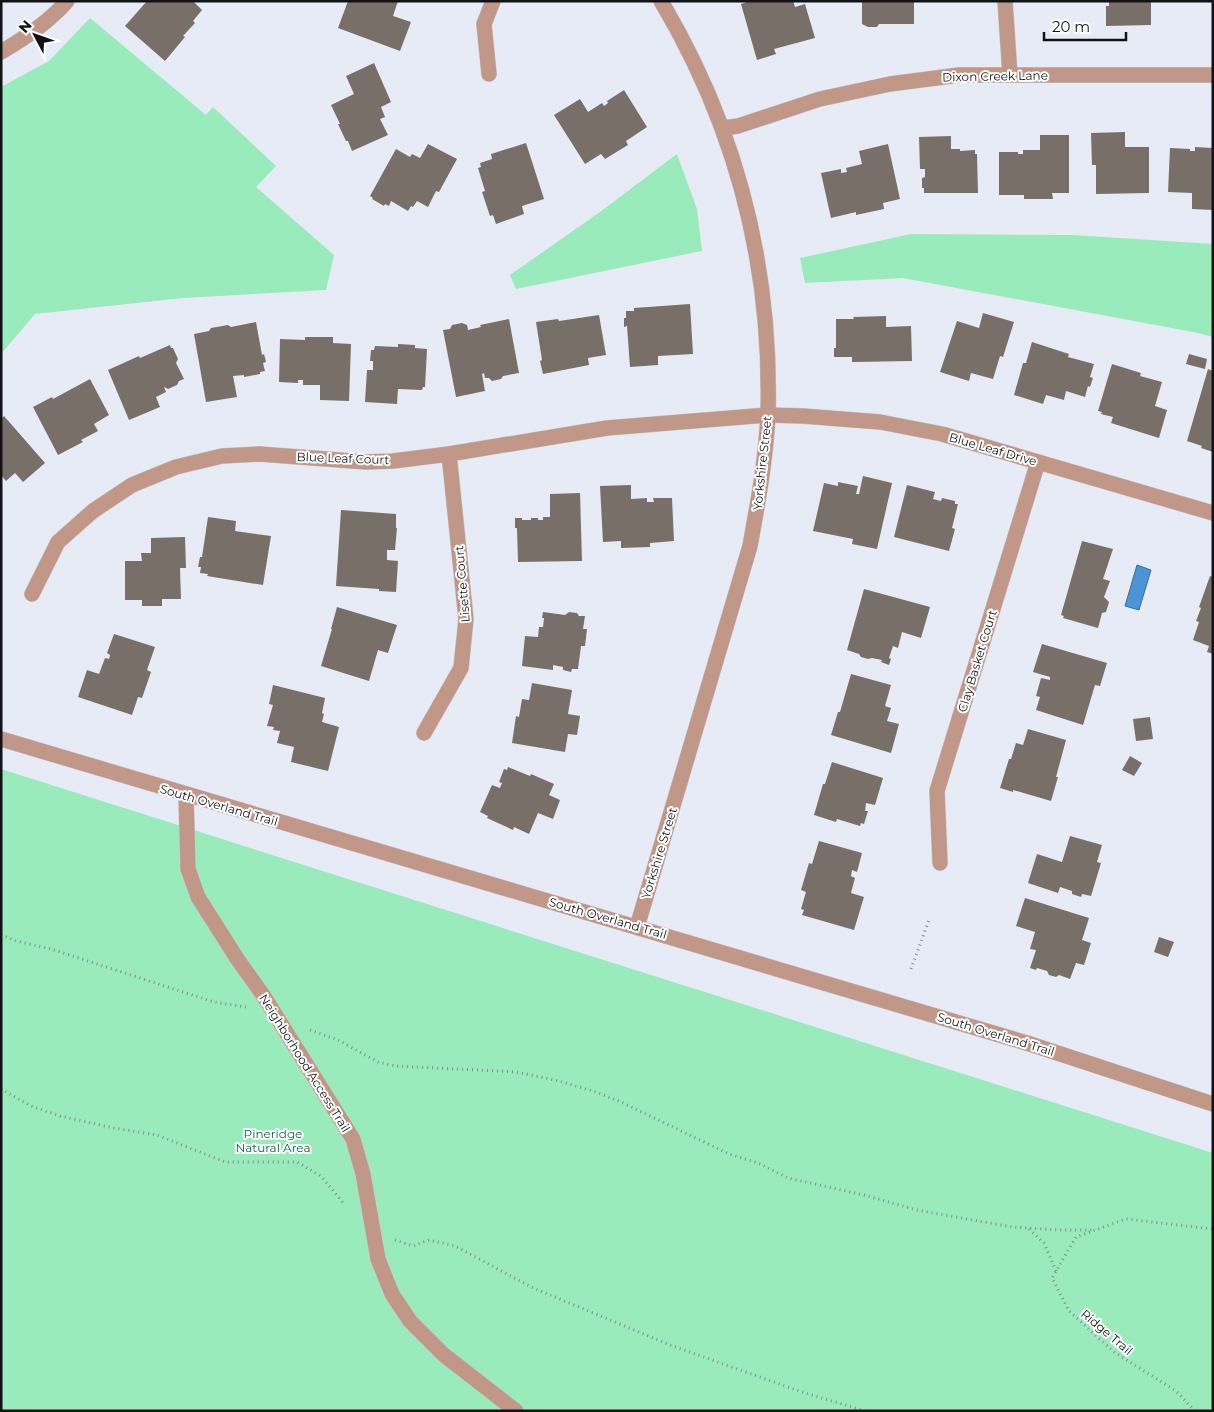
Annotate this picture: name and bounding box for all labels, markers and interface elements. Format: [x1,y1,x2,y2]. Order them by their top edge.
north arrow [10,10,60,60]
scale bar [1044,10,1126,42]
text: N [15,16,36,37]
text: 20 m [1052,17,1090,36]
street label: Dixon Creek Lane [942,68,1048,84]
street label: Yorkshire Street [750,415,774,511]
street label: Blue Leaf Drive [947,429,1039,469]
street label: Blue Leaf Court [296,449,390,467]
street label: Lisette Court [451,545,473,623]
street label: Clay Basket Court [954,608,1000,714]
street label: South Overland Trail [158,781,280,829]
street label: Yorkshire Street [638,805,680,900]
street label: South Overland Trail [547,894,669,942]
street label: Neighborhood Access Trail [256,991,354,1135]
street label: South Overland Trail [936,1009,1056,1059]
park label: Pineridge Natural Area [236,1126,310,1155]
street label: Ridge Trail [1078,1306,1136,1358]

